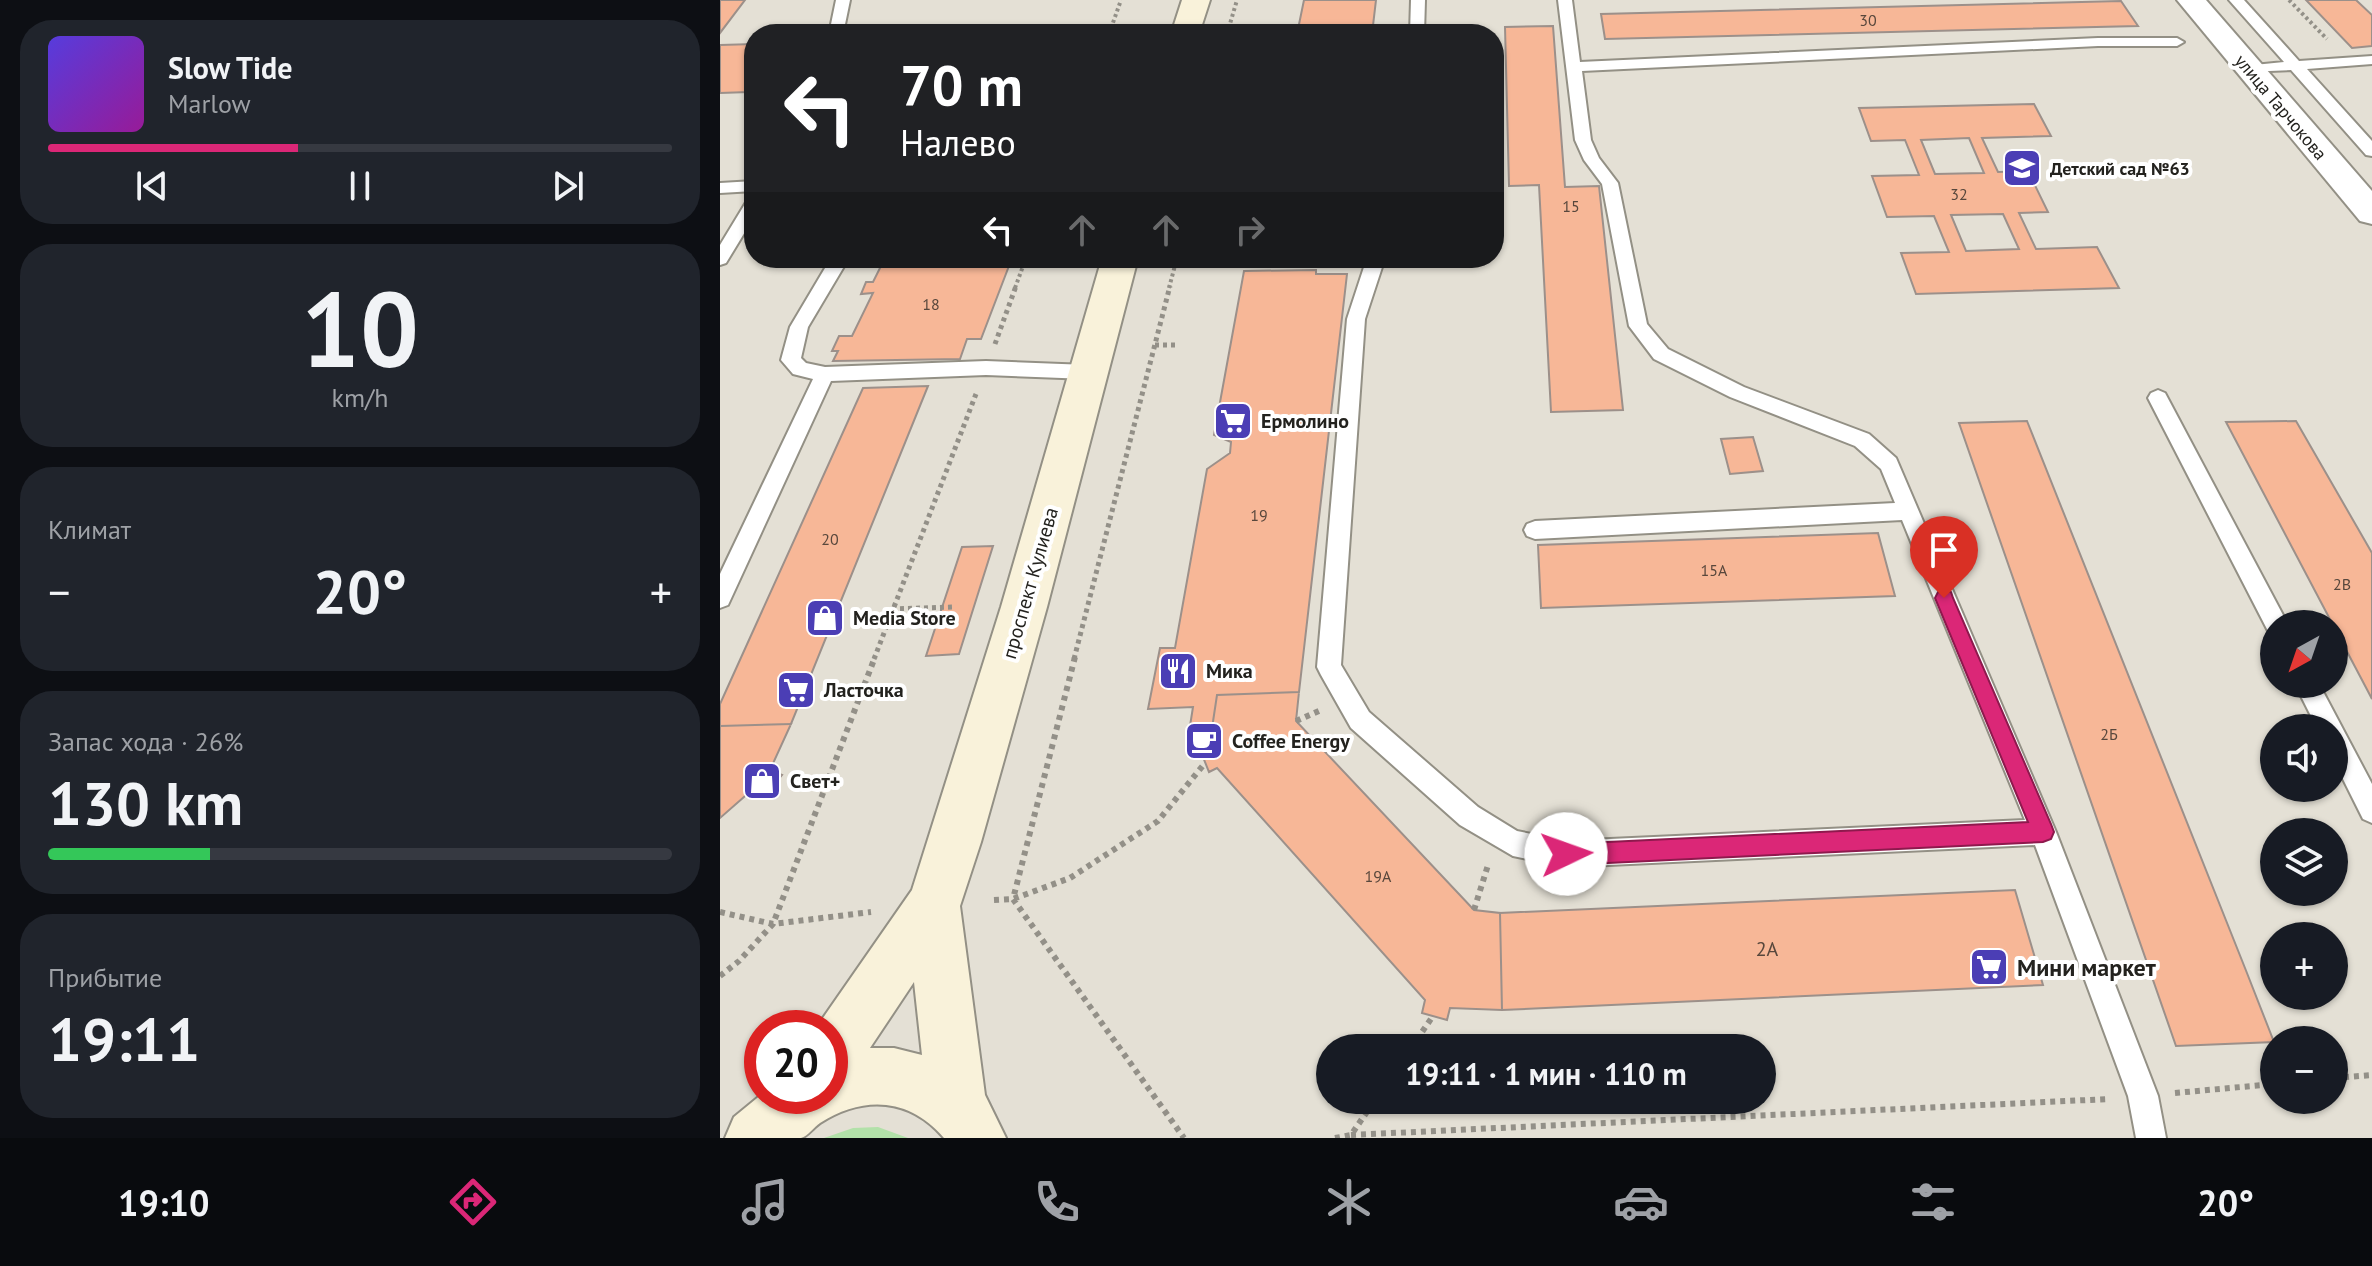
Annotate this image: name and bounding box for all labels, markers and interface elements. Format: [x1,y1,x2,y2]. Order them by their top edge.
house number: 30 [1859,10,1877,30]
text: Slow Tide [168,48,293,87]
text: 70 m [900,49,1023,121]
street label: улица Тарчокова [2230,49,2332,165]
icon: left [768,56,872,160]
text: Marlow [168,87,251,120]
text: Налево [900,119,1016,166]
school or university icon: Детский сад №63 [2001,147,2043,189]
place label: Детский сад №63 [2050,157,2190,180]
icon: previous [130,164,174,208]
icon: pause [338,164,382,208]
icon: next [546,164,590,208]
house number: 32 [1950,184,1968,204]
house number: 15 [1562,196,1580,216]
icon: left [976,208,1020,252]
icon: ahead [1060,208,1104,252]
icon: ahead [1144,208,1188,252]
icon: right [1228,208,1272,252]
text: 10 [301,261,419,396]
house number: 18 [922,294,940,314]
text: km/h [332,381,389,414]
supermarket icon: Ермолино [1212,400,1254,442]
place label: Ермолино [1261,408,1349,434]
street label: проспект Кулиева [996,504,1064,662]
house number: 19 [1250,505,1268,525]
text: Климат [48,513,131,546]
pin [1910,516,1978,598]
icon: arrive [1922,528,1966,572]
house number: 20 [821,529,839,549]
text: 20° [313,552,407,630]
house number: 15А [1701,560,1728,580]
text: − [48,563,70,620]
text: + [650,563,672,620]
house number: 2В [2333,574,2351,594]
shop icon: Media Store [804,597,846,639]
place label: Media Store [853,605,956,631]
north arrow [2260,610,2348,698]
map controls [2260,610,2348,1114]
restaurant icon: Мика [1157,650,1199,692]
place label: Мика [1206,658,1253,684]
supermarket icon: Ласточка [775,669,817,711]
place label: Ласточка [823,677,904,703]
button: sound [2260,714,2348,802]
cafe icon: Coffee Energy [1183,720,1225,762]
house number: 2Б [2100,724,2118,744]
text: Запас хода · 26% [48,725,243,758]
place label: Coffee Energy [1232,728,1350,754]
shop icon: Свет+ [741,760,783,802]
text: 130 km [48,764,243,842]
place label: Свет+ [790,768,840,794]
position arrow [1524,812,1608,896]
button: layers [2260,818,2348,906]
house number: 19А [1365,866,1392,886]
button: + [2260,922,2348,1010]
house number: 2А [1756,936,1779,962]
supermarket icon: Мини маркет [1968,946,2010,988]
place label: Мини маркет [2017,952,2157,983]
text: Прибытие [48,961,162,994]
text: 19:11 [48,1000,200,1078]
speed limit sign: 20 [744,1010,848,1114]
button: − [2260,1026,2348,1114]
text: 19:11 · 1 мин · 110 m [1405,1054,1687,1093]
icon: directions [445,1174,501,1230]
icon: music [737,1174,793,1230]
icon: phone [1029,1174,1085,1230]
icon: climate [1321,1174,1377,1230]
icon: car [1613,1174,1669,1230]
icon: filters [1905,1174,1961,1230]
text: 19:10 [118,1179,209,1226]
text: 20° [2197,1179,2254,1226]

